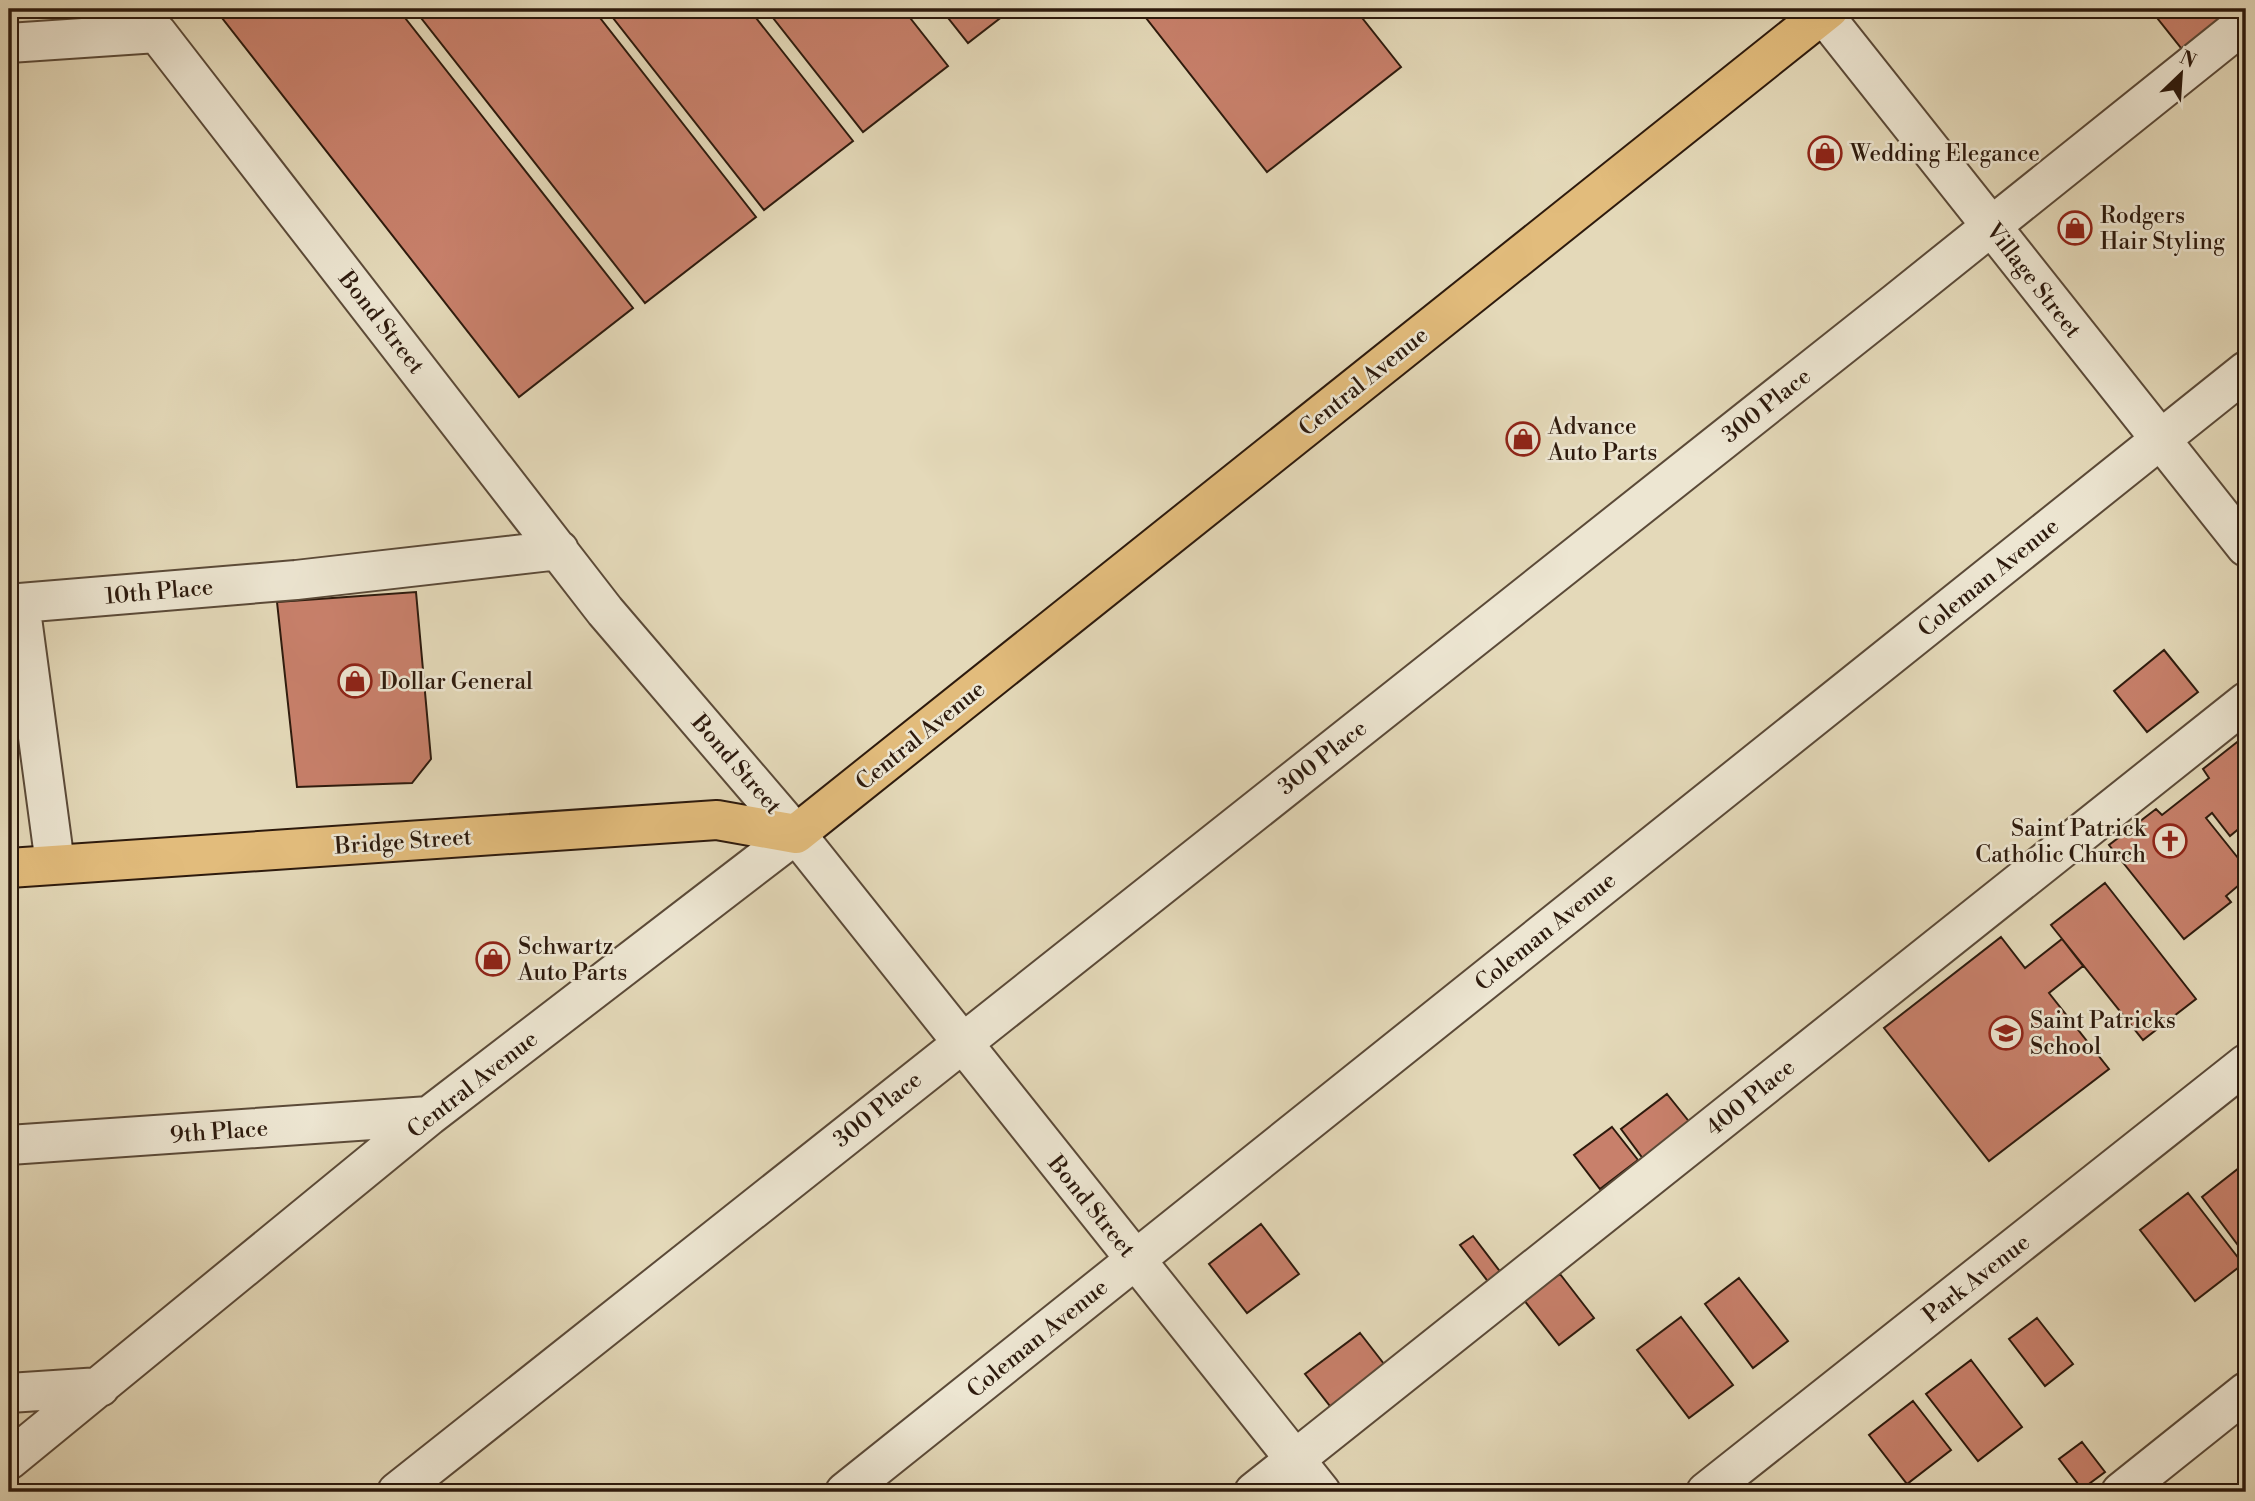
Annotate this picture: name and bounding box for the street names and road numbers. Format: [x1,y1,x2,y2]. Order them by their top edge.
street label: Village Street [1979,217,2087,344]
street label: Bond Street [332,265,430,380]
street label: Central Avenue [1293,321,1434,442]
street label: 300 Place [1716,362,1817,449]
street label: Coleman Avenue [1913,512,2065,643]
street label: 10th Place [104,573,214,611]
street label: Central Avenue [850,675,991,796]
street label: Bond Street [685,708,787,820]
street label: 300 Place [1272,714,1373,801]
street label: Bridge Street [332,823,473,861]
street label: Coleman Avenue [1470,866,1622,997]
street label: Central Avenue [402,1025,544,1144]
street label: 400 Place [1700,1053,1801,1142]
street label: 300 Place [828,1066,927,1154]
street label: 9th Place [169,1115,269,1149]
street label: Bond Street [1041,1149,1141,1263]
street label: Park Avenue [1917,1228,2036,1329]
street label: Coleman Avenue [962,1273,1114,1404]

